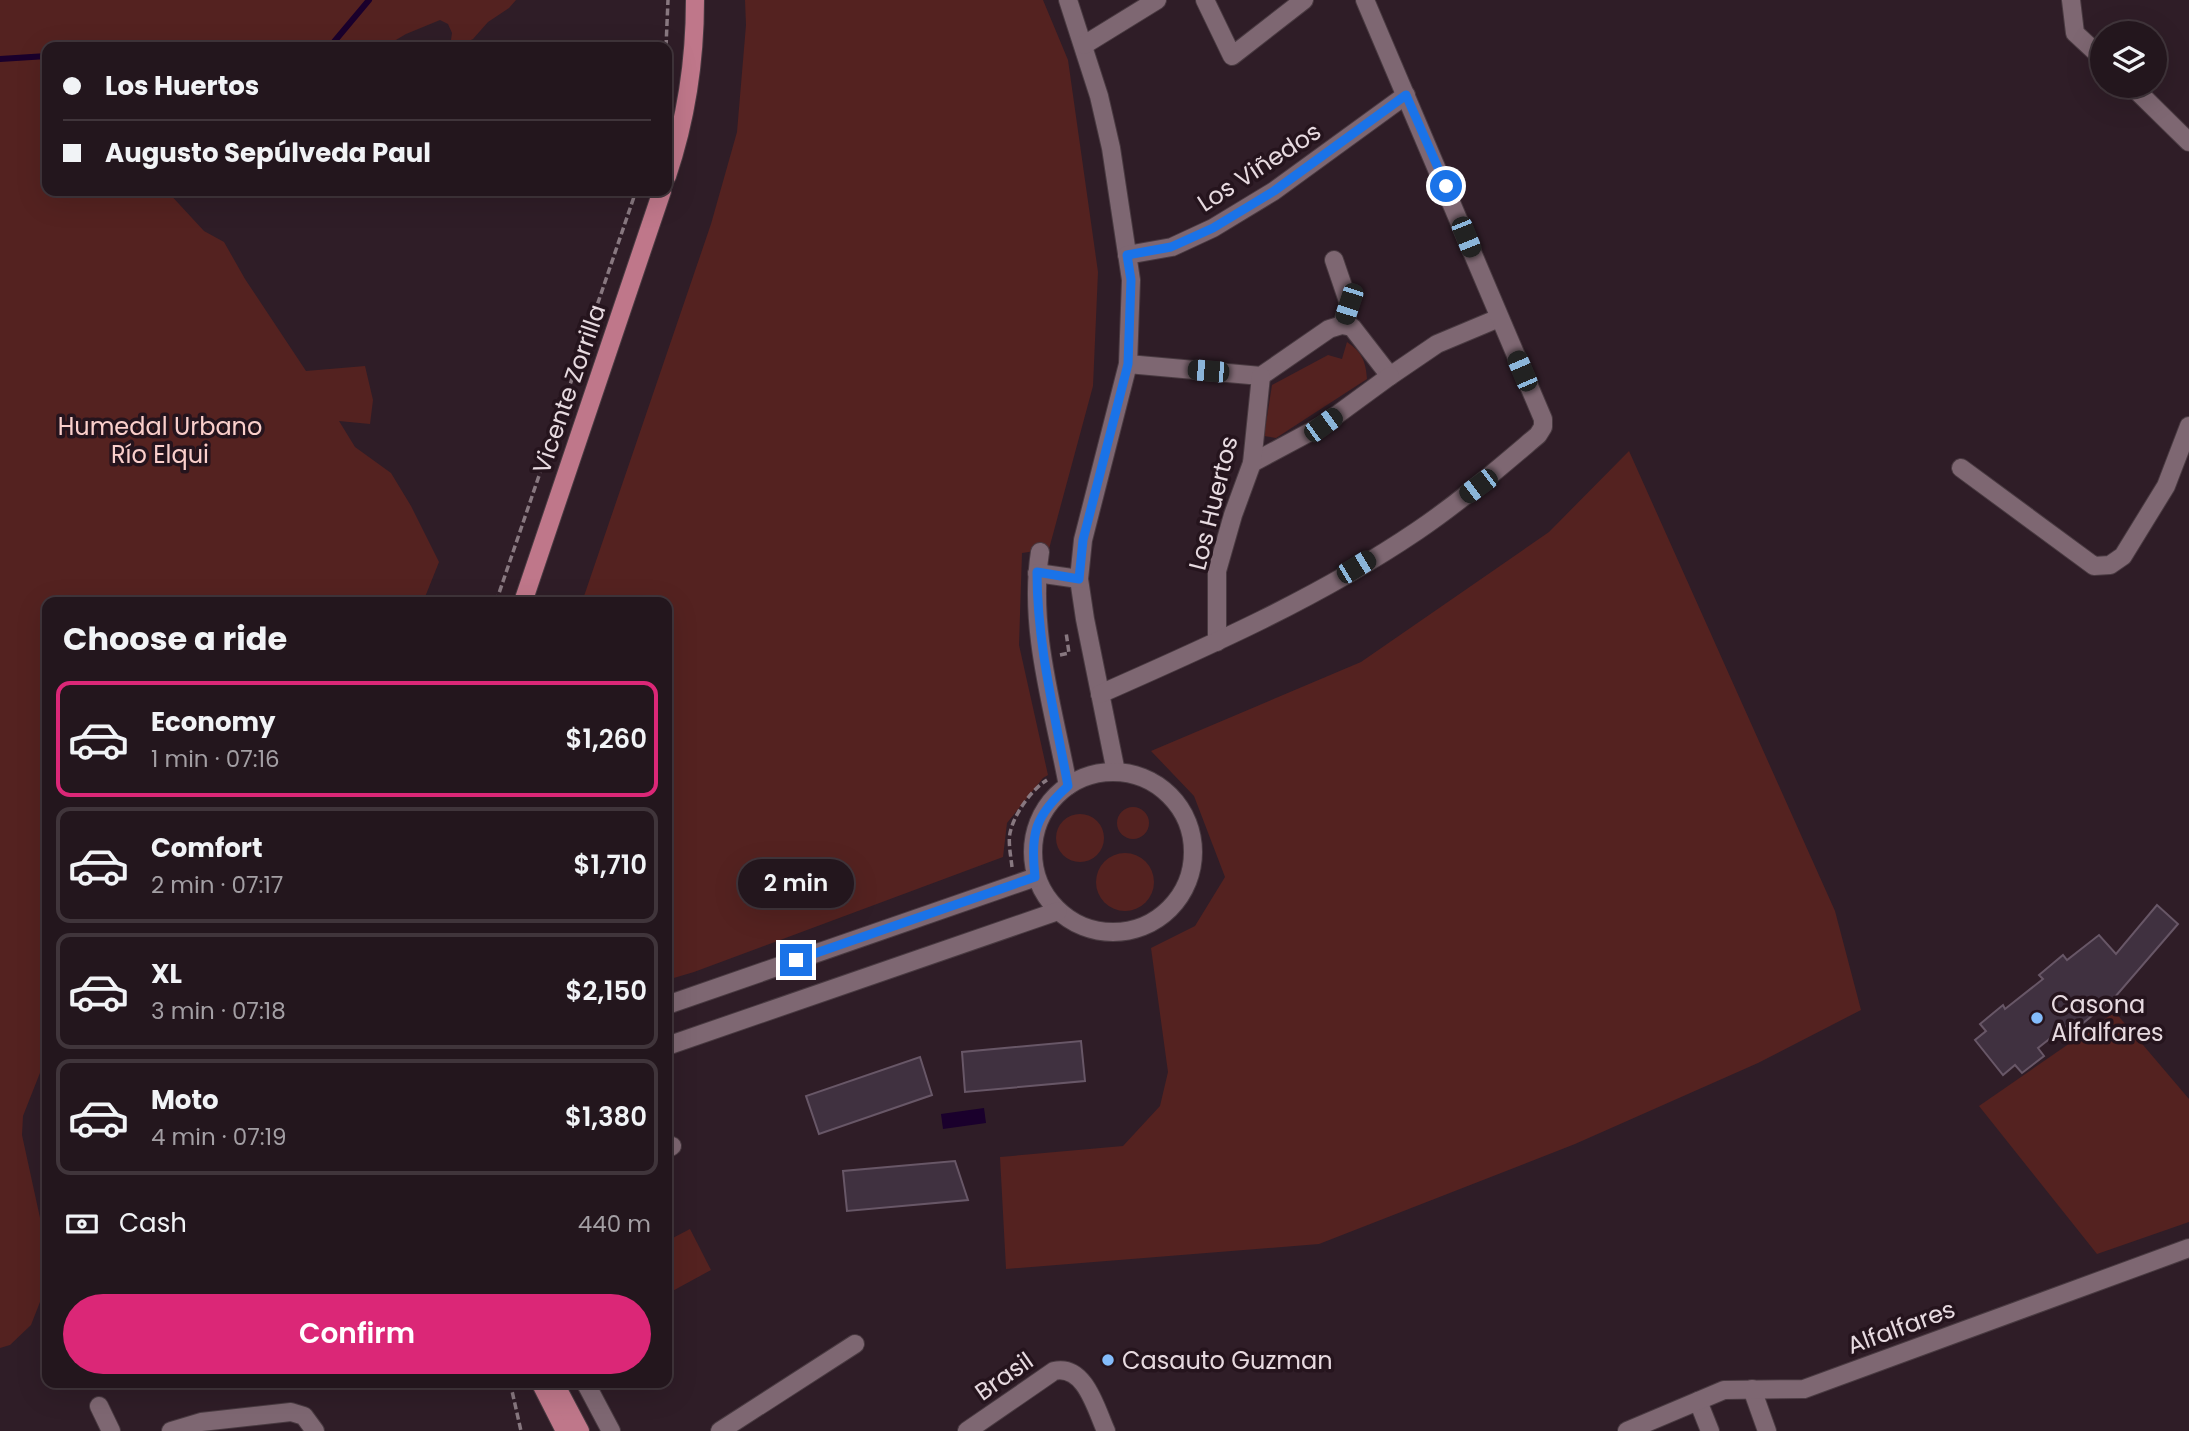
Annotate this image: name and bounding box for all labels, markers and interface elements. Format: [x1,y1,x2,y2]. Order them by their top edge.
map controls [2090,21,2167,98]
button: layers [2090,21,2167,98]
text: Los Huertos [105,68,259,104]
street label: Los Viñedos [1191,115,1327,219]
text: Augusto Sepúlveda Paul [105,135,431,171]
route start [1430,170,1462,202]
car [1449,214,1484,260]
car [1333,281,1366,327]
street label: Vicente Zorrilla [525,300,613,478]
car [1505,348,1540,394]
car [1187,359,1230,383]
car [1300,404,1347,446]
park label: Humedal Urbano Río Elqui [58,410,262,471]
street label: Los Huertos [1180,432,1246,574]
car [1455,465,1502,507]
car [1333,547,1380,587]
text: Choose a ride [63,616,287,661]
text: Economy [151,704,275,740]
icon: car [67,708,130,771]
text: $1,260 [566,721,647,757]
text: 1 min · 07:16 [151,743,280,775]
text: Comfort [151,830,263,866]
icon: car [67,834,130,897]
text: $1,710 [574,847,647,883]
callout: 2 min [738,858,854,908]
text: 2 min [764,867,828,899]
text: 2 min · 07:17 [151,869,283,901]
route end [780,944,812,976]
text: XL [151,956,182,992]
icon: car [67,960,130,1023]
text: $2,150 [566,973,647,1009]
place label: Casona Alfalfares [2051,988,2164,1049]
text: 3 min · 07:18 [151,995,286,1027]
marker: Casona Alfalfares [2029,1010,2045,1026]
text: Moto [151,1082,219,1118]
icon: car [67,1086,130,1149]
text: $1,380 [565,1099,647,1135]
text: 4 min · 07:19 [151,1121,287,1153]
icon: cash [63,1205,101,1243]
text: Cash [119,1205,187,1241]
text: 440 m [578,1208,651,1240]
street label: Alfalfares [1842,1292,1960,1362]
button: Confirm [63,1294,651,1374]
street label: Brasil [968,1344,1040,1408]
place label: Casauto Guzman [1122,1344,1333,1377]
marker: Casauto Guzman [1100,1352,1116,1368]

